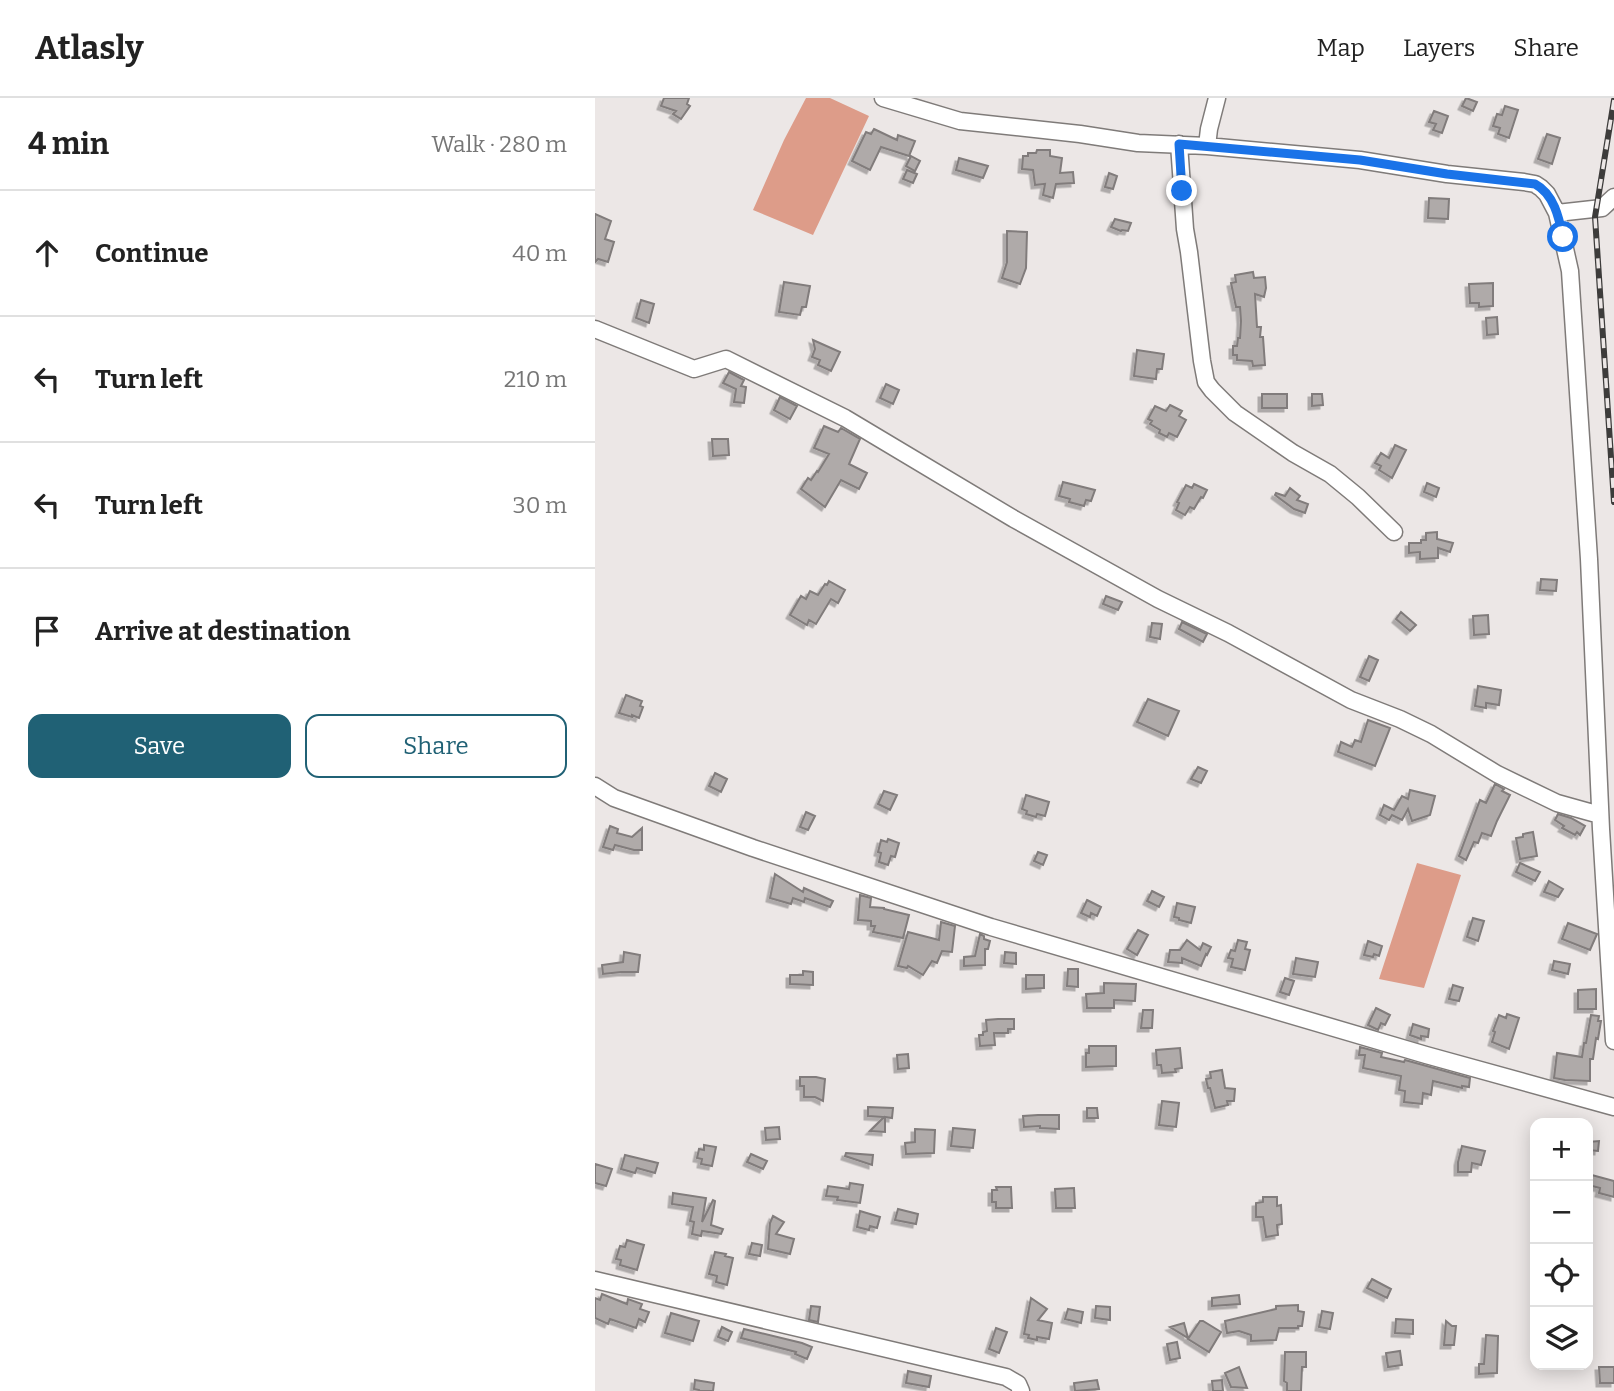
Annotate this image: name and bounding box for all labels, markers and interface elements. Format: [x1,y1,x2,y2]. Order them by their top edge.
text: Atlasly [35,28,144,68]
text: Map [1317,34,1365,62]
text: Layers [1403,34,1475,62]
text: Share [1513,34,1579,62]
text: 4 min [28,126,109,162]
text: Walk · 280 m [431,130,567,158]
route end [1166,175,1197,206]
route start [1547,221,1578,252]
icon: ahead [28,234,66,272]
text: Continue [95,238,209,269]
text: 40 m [512,239,567,267]
icon: left [28,360,66,398]
text: Turn left [95,364,203,395]
text: 210 m [504,365,567,393]
icon: left [28,486,66,524]
text: Turn left [95,490,203,521]
text: 30 m [513,491,567,519]
icon: arrive [28,612,66,650]
text: Arrive at destination [95,616,350,647]
button: Save [28,714,291,778]
button: Share [305,714,567,778]
map controls [1530,1118,1593,1370]
button: + [1530,1118,1593,1181]
button: − [1530,1181,1593,1244]
button: locate [1530,1244,1593,1307]
button: layers [1530,1307,1593,1370]

